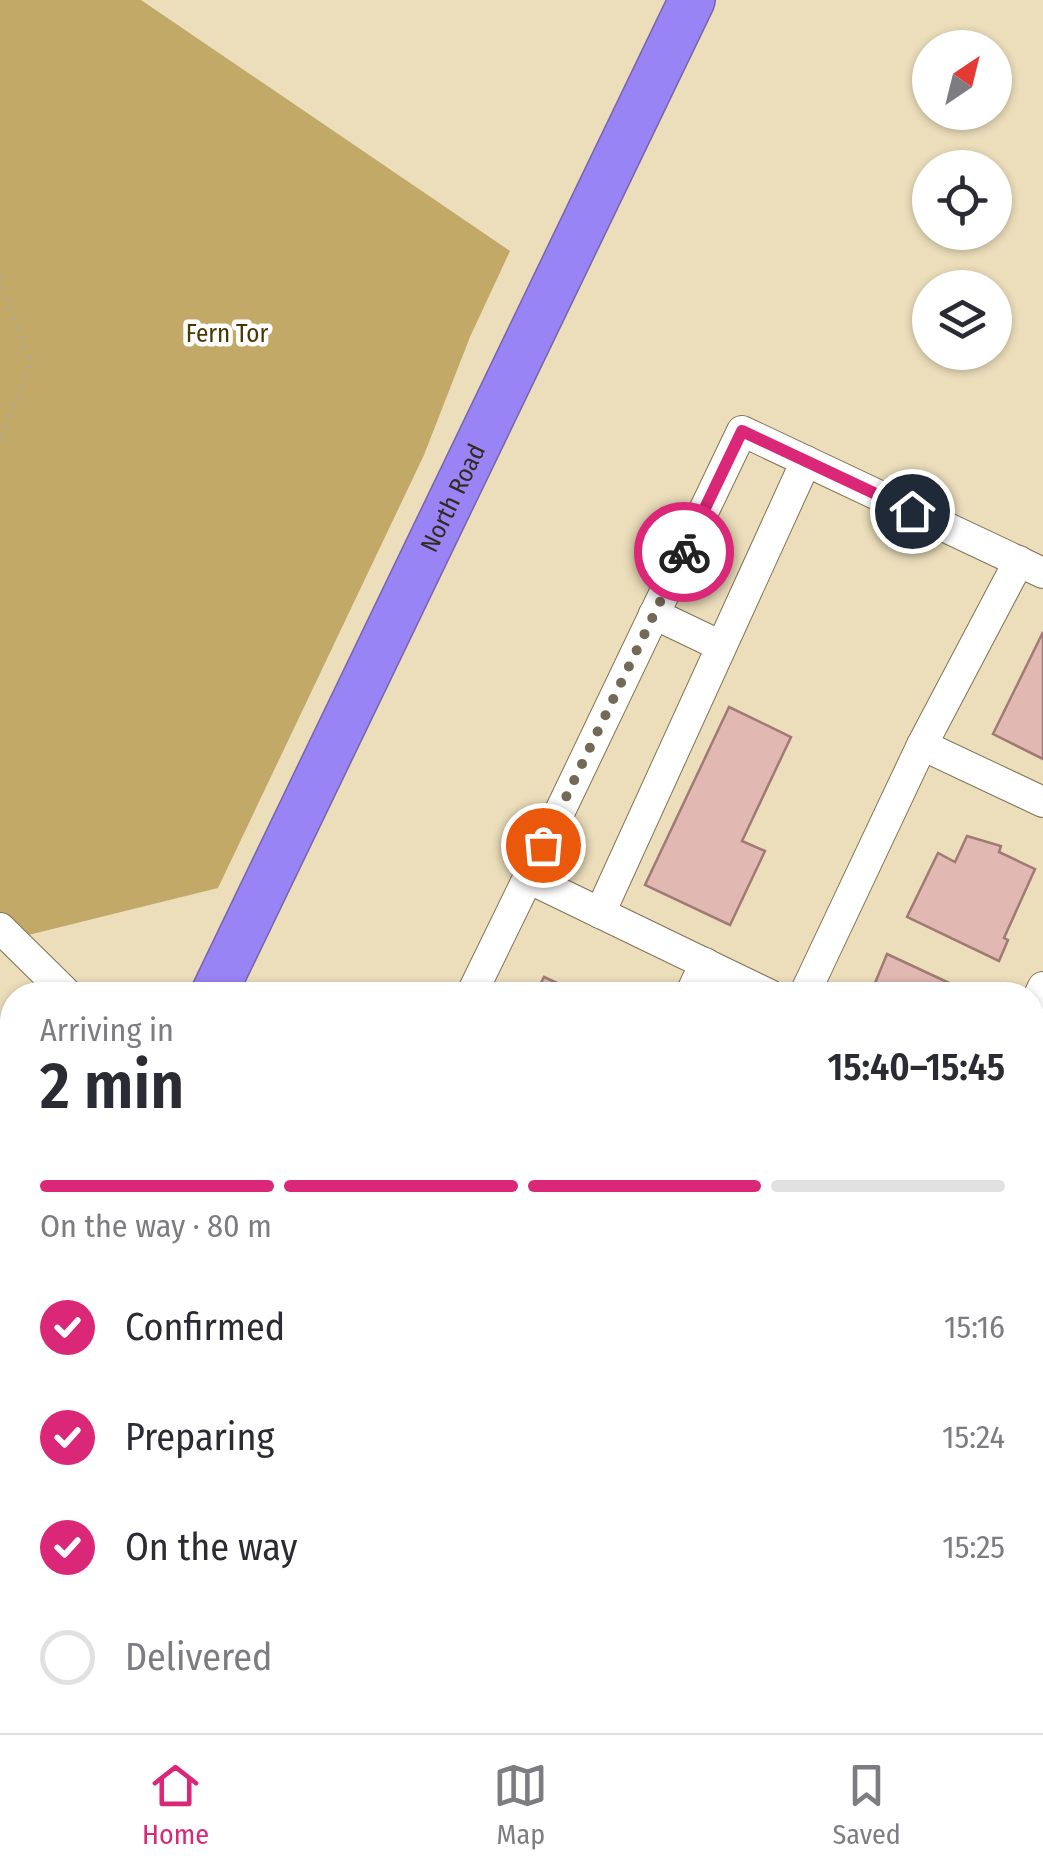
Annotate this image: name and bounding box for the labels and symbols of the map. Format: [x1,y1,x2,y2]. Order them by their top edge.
north arrow [912,30,1012,130]
park label: Fern Tor [186,319,268,349]
street label: North Road [415,439,492,557]
pin [870,469,955,554]
courier [634,502,734,602]
pin [501,803,586,888]

